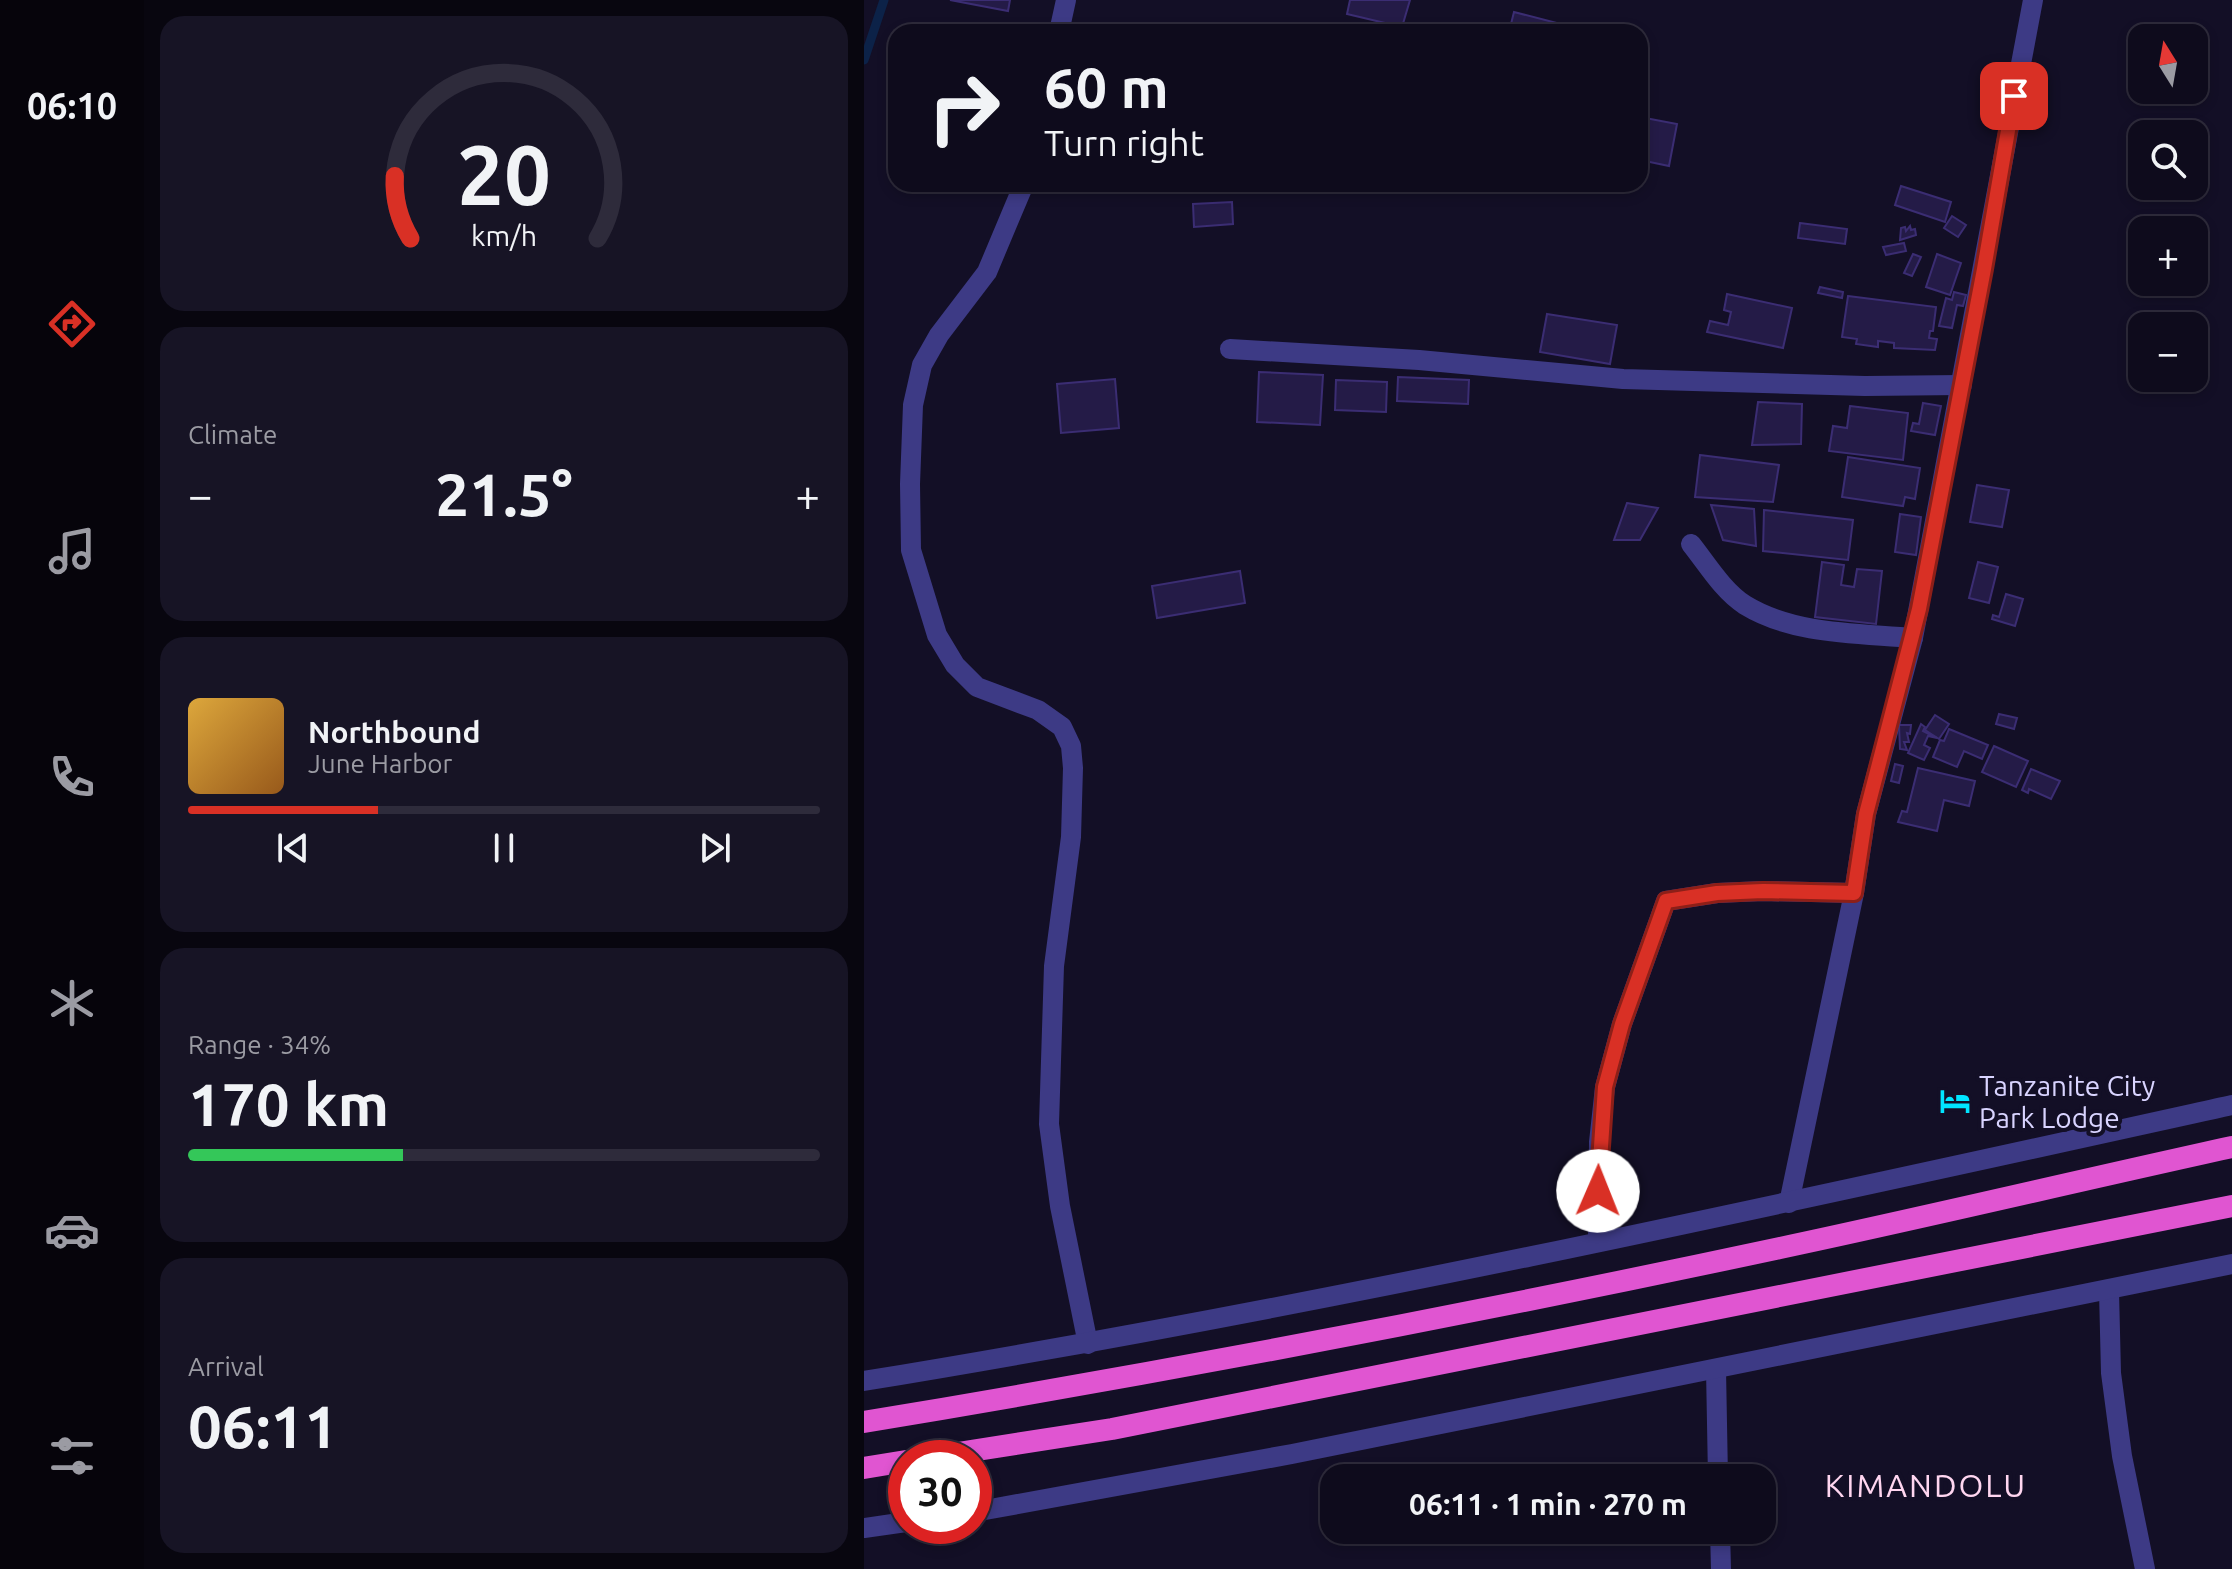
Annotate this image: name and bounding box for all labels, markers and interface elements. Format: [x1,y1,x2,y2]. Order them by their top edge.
north arrow [2128,24,2208,104]
map controls [2128,24,2208,392]
icon: right [912,56,1016,160]
text: 60 m [1044,56,1169,119]
pin [1980,62,2048,130]
icon: arrive [1992,74,2036,118]
text: 06:10 [27,85,117,126]
button: search [2128,120,2208,200]
text: Turn right [1044,122,1204,163]
text: 20 [457,127,551,221]
button: + [2128,216,2208,296]
text: km/h [471,219,537,251]
icon: directions [44,296,100,352]
button: − [2128,312,2208,392]
text: Climate [188,420,277,449]
text: 21.5° [435,460,573,527]
text: − [188,470,213,519]
text: + [795,470,820,519]
icon: music [44,523,100,579]
text: Northbound [308,715,480,749]
icon: phone [44,749,100,805]
text: June Harbor [308,749,452,778]
icon: previous [271,826,315,870]
icon: pause [482,826,526,870]
icon: next [693,826,737,870]
icon: climate [44,975,100,1031]
text: Range · 34% [188,1030,331,1059]
text: 170 km [188,1070,389,1137]
place label: Tanzanite City Park Lodge [1979,1070,2155,1133]
hotel icon: Tanzanite City Park Lodge [1938,1084,1972,1118]
position arrow [1556,1149,1640,1233]
icon: car [44,1202,100,1258]
text: Arrival [188,1352,264,1381]
text: 06:11 [188,1392,338,1459]
icon: filters [44,1428,100,1484]
speed limit sign: 30 [888,1440,992,1544]
district label: KIMANDOLU [1825,1467,2027,1503]
text: 06:11 · 1 min · 270 m [1409,1487,1687,1521]

